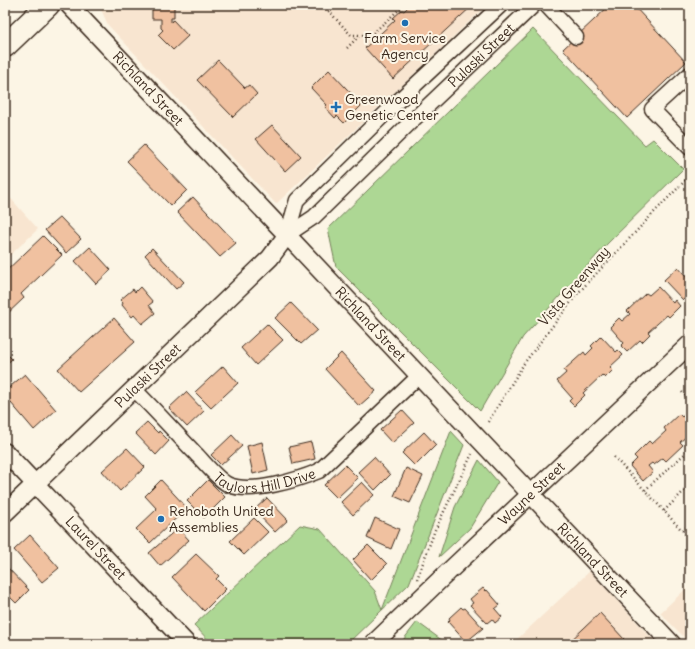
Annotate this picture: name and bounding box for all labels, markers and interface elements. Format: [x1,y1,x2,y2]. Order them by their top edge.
marker: Farm Service Agency [400,18,410,28]
street label: Pulaski Street [444,19,518,91]
place label: Farm Service Agency [364,29,446,63]
street label: Richland Street [109,48,188,130]
place label: Greenwood Genetic Center [345,90,439,124]
marker: Greenwood Genetic Center [330,101,342,113]
street label: Vista Greenway [535,242,613,330]
street label: Richland Street [331,283,410,365]
street label: Pulaski Street [111,340,185,412]
street label: Wayne Street [494,458,569,529]
street label: Taylors Hill Drive [210,464,318,497]
place label: Rehoboth United Assemblies [169,502,274,536]
street label: Laurel Street [62,512,130,583]
marker: Rehoboth United Assemblies [156,514,166,524]
street label: Richland Street [553,519,632,601]

